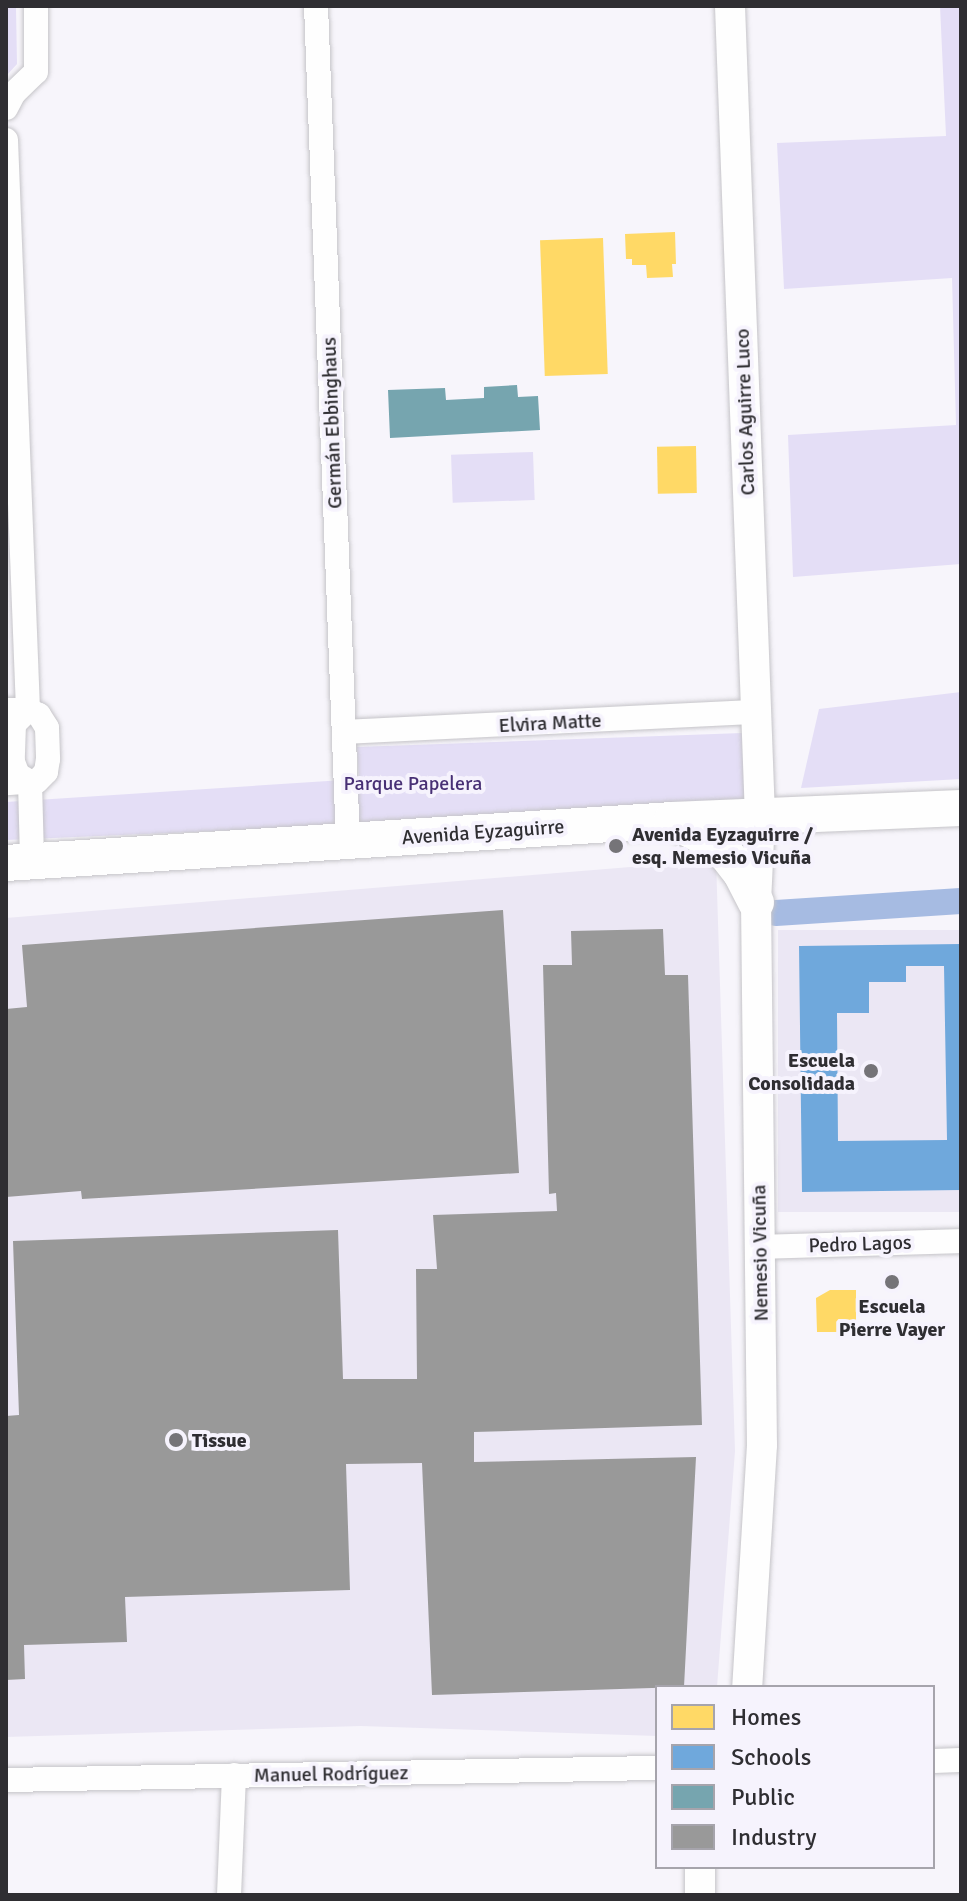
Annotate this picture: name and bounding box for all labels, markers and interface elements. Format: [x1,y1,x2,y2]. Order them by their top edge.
street label: Carlos Aguirre Luco [730,328,760,496]
street label: Germán Ebbinghaus [317,337,347,509]
street label: Elvira Matte [498,708,602,738]
park label: Parque Papelera [344,771,482,795]
street label: Avenida Eyzaguirre [401,814,565,850]
place label: Avenida Eyzaguirre / esq. Nemesio Vicuña [632,822,813,869]
marker: Avenida Eyzaguirre / esq. Nemesio Vicuña [607,837,625,855]
place label: Escuela Consolidada [748,1048,855,1095]
marker: Escuela Consolidada [862,1062,880,1080]
street label: Nemesio Vicuña [747,1184,773,1322]
street label: Pedro Lagos [808,1230,912,1258]
marker: Escuela Pierre Vayer [883,1273,901,1291]
place label: Escuela Pierre Vayer [839,1294,945,1341]
place label: Tissue [192,1428,247,1452]
marker: Tissue [167,1431,185,1449]
legend [655,1685,935,1869]
text: Homes [731,1702,801,1732]
text: Schools [731,1742,811,1772]
street label: Manuel Rodríguez [253,1761,409,1787]
text: Public [731,1782,795,1812]
text: Industry [731,1822,817,1852]

